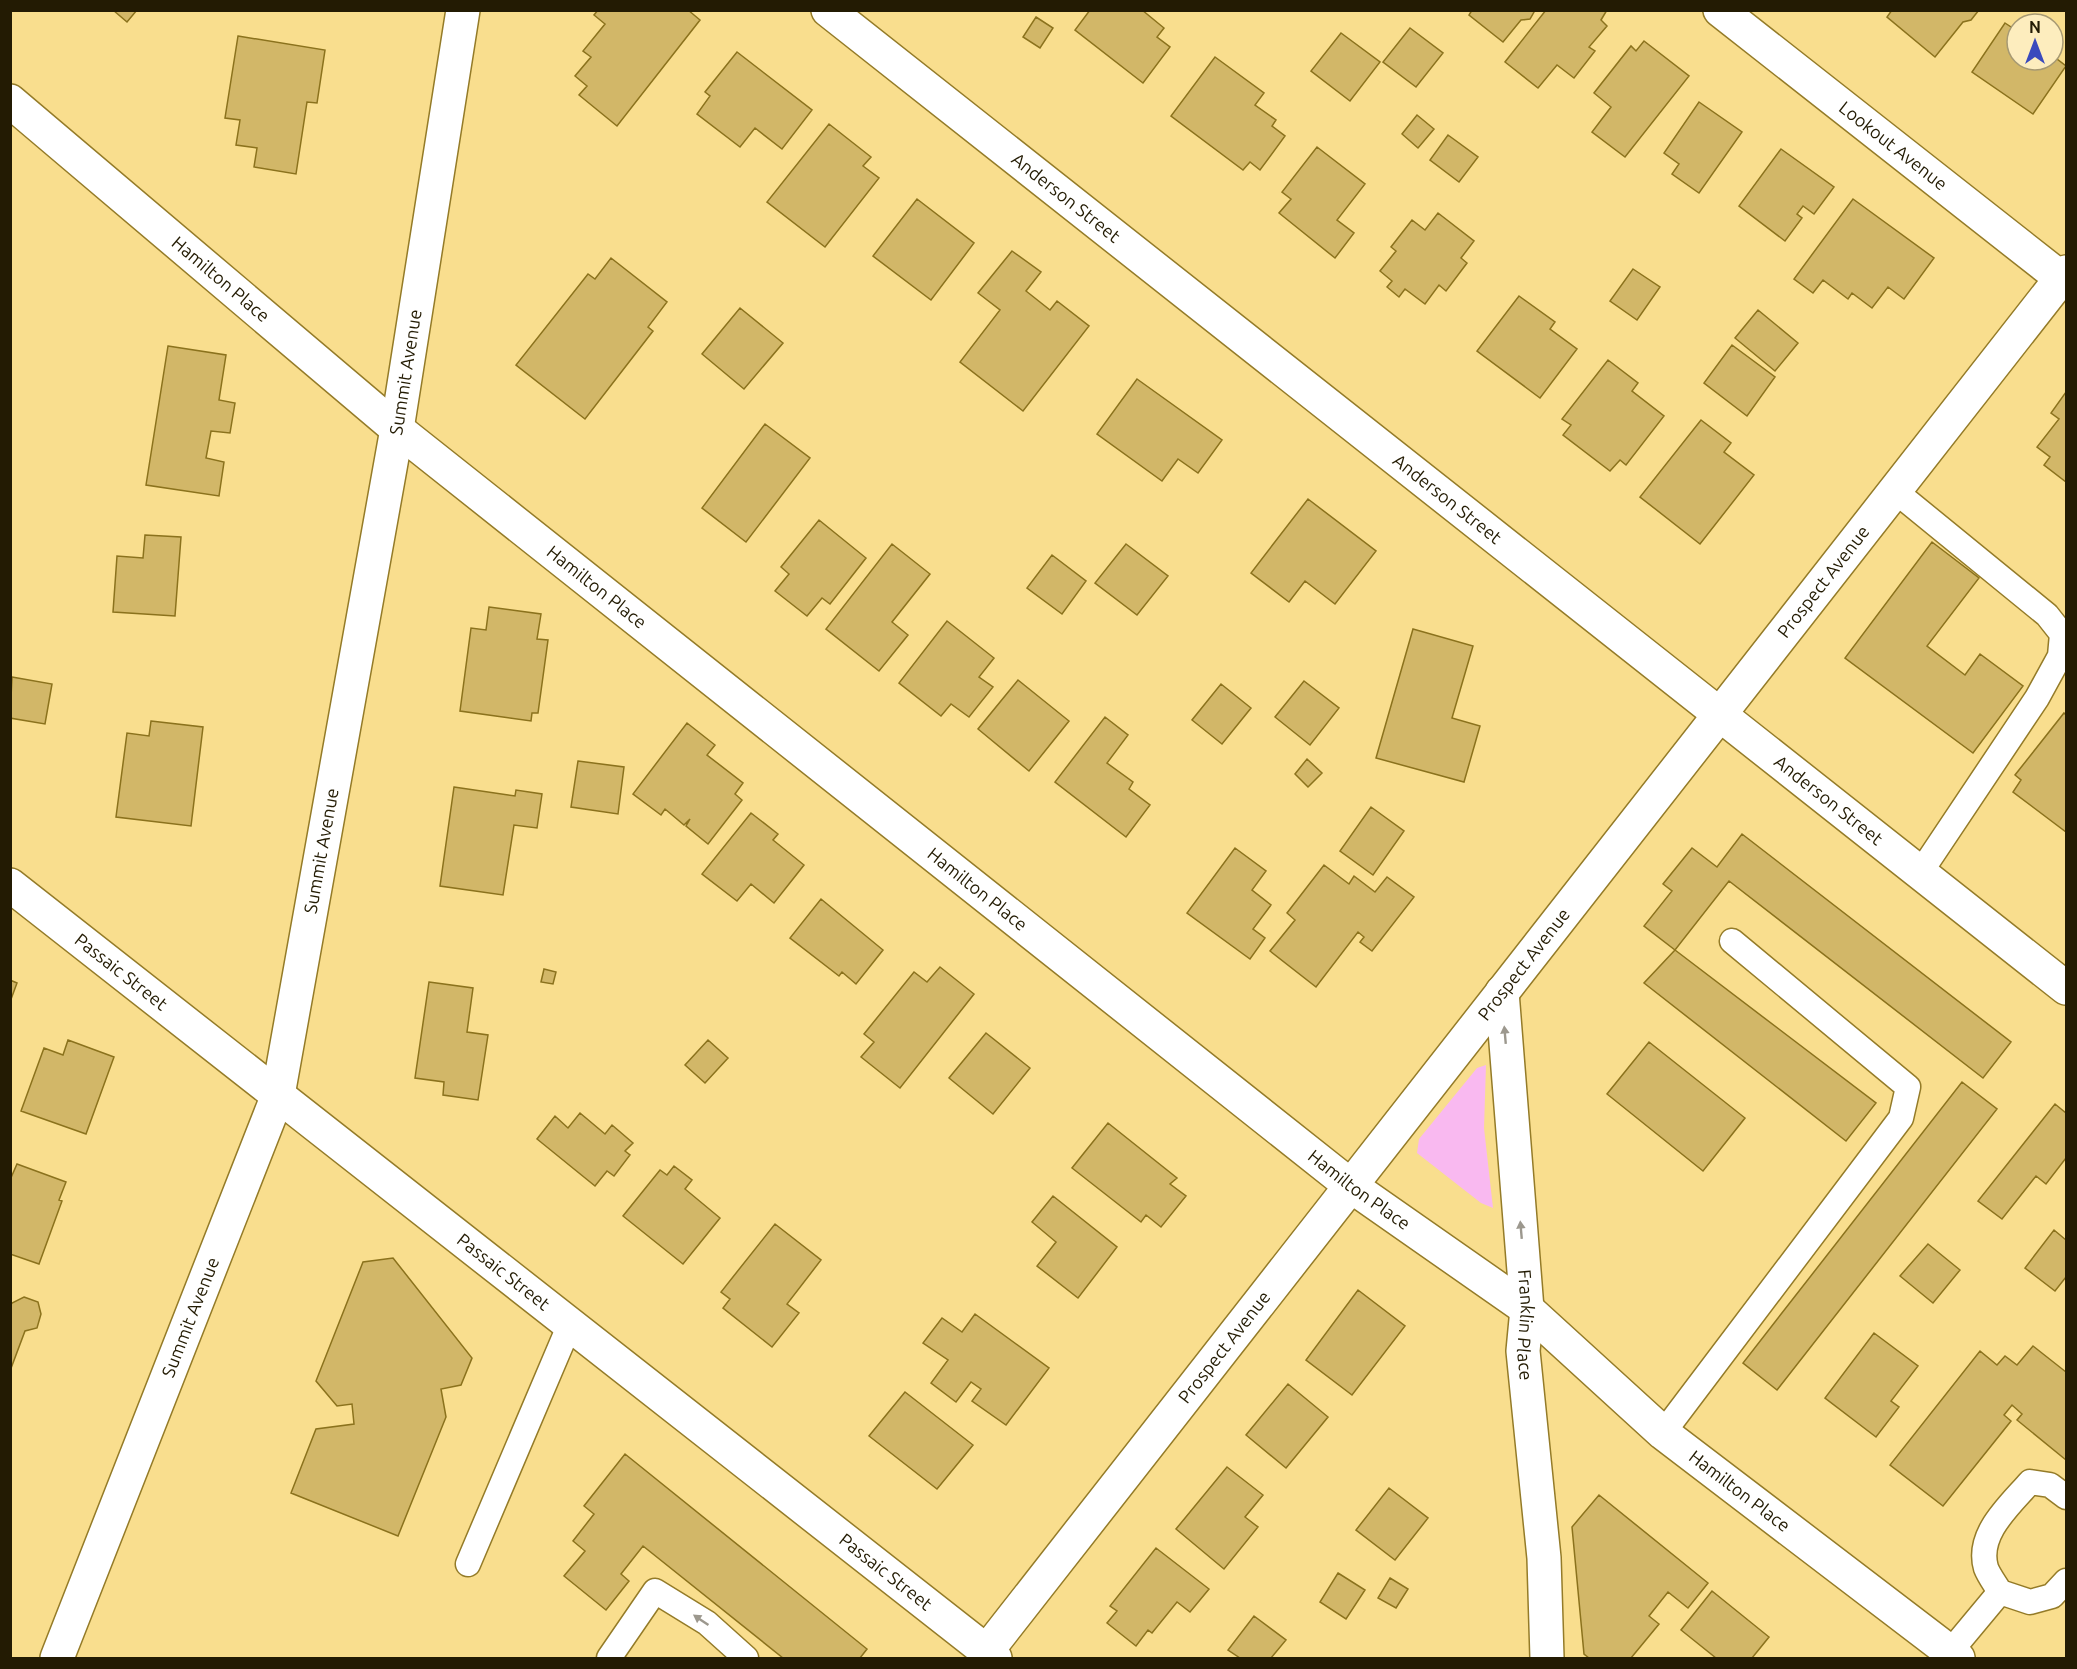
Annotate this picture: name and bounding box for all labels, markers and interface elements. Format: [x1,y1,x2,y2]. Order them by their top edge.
north arrow [2005,12,2065,72]
text: N [2029,18,2041,36]
street label: Lookout Avenue [1836,97,1951,194]
street label: Anderson Street [1008,148,1124,246]
street label: Hamilton Place [168,232,274,326]
street label: Summit Avenue [385,308,425,437]
street label: Anderson Street [1390,449,1506,547]
street label: Prospect Avenue [1773,521,1873,641]
street label: Hamilton Place [543,541,651,632]
street label: Anderson Street [1771,751,1887,848]
street label: Summit Avenue [300,786,342,915]
street label: Hamilton Place [924,843,1032,934]
street label: Prospect Avenue [1473,904,1573,1024]
street label: Passaic Street [71,929,172,1014]
one-way arrow [1501,1026,1510,1045]
street label: Hamilton Place [1305,1145,1414,1233]
one-way arrow [1516,1220,1526,1239]
street label: Passaic Street [454,1229,554,1314]
street label: Summit Avenue [157,1254,222,1380]
street label: Franklin Place [1514,1269,1538,1381]
street label: Prospect Avenue [1174,1287,1274,1407]
street label: Hamilton Place [1686,1446,1794,1535]
street label: Passaic Street [836,1529,936,1614]
one-way arrow [693,1615,710,1626]

